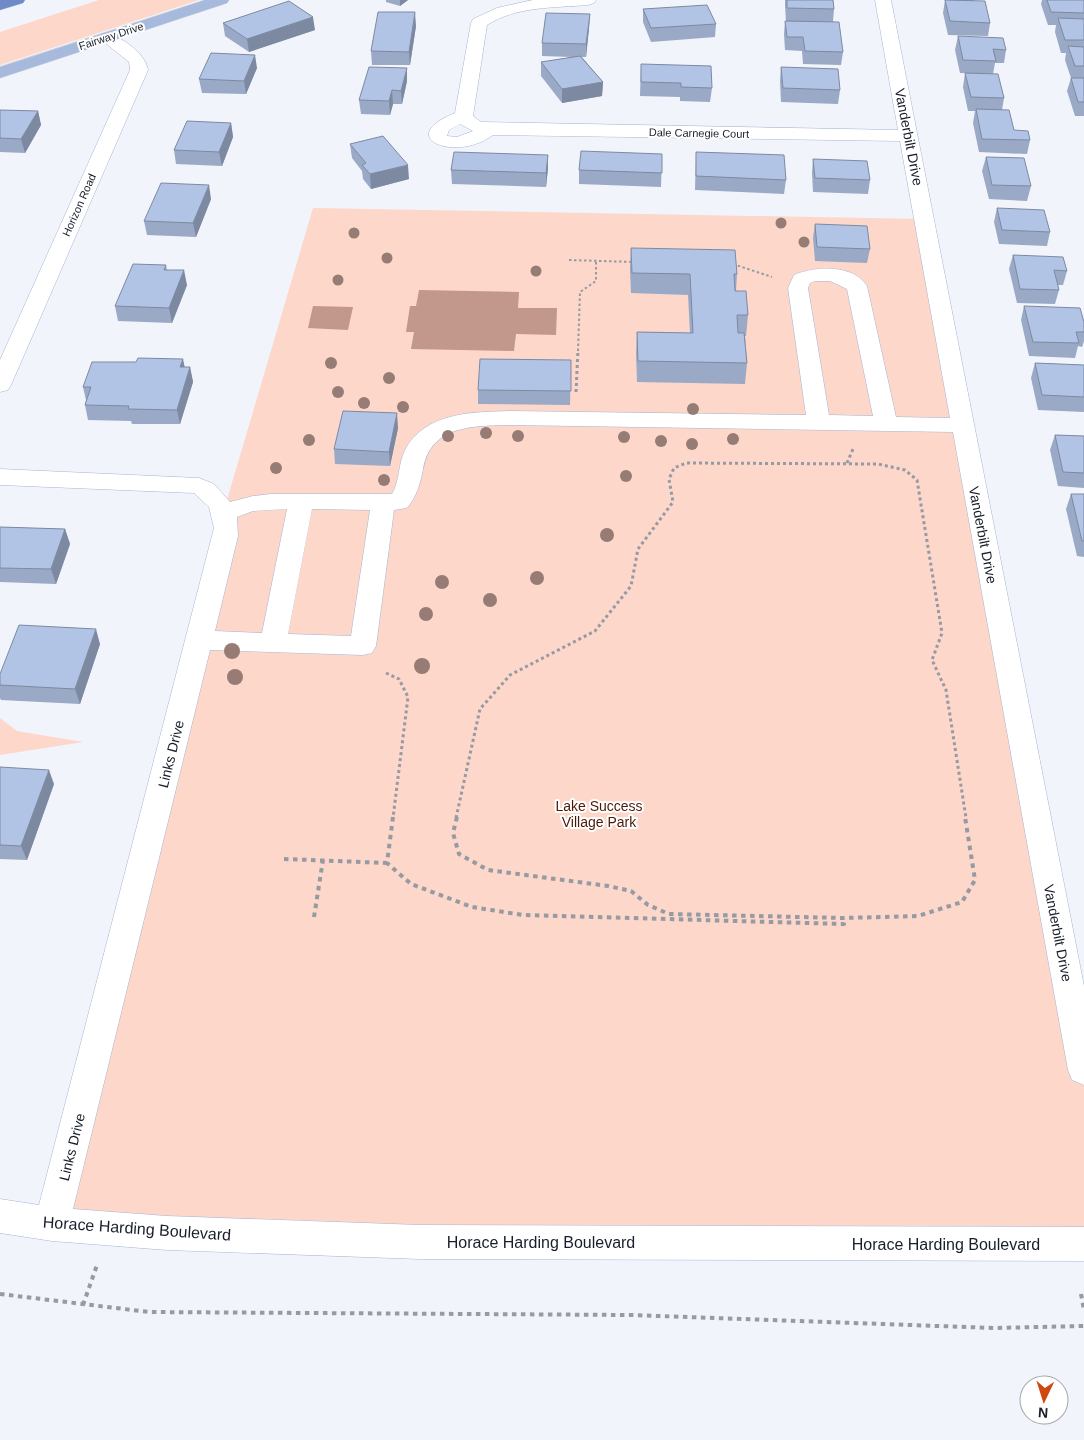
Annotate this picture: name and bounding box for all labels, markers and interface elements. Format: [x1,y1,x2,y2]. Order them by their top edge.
street label: Fairway Drive [77,20,145,52]
street label: Vanderbilt Drive [892,87,926,187]
street label: Dale Carnegie Court [649,126,749,140]
street label: Horizon Road [60,172,98,238]
street label: Vanderbilt Drive [966,485,1000,585]
street label: Links Drive [155,718,187,790]
park label: Lake Success Village Park [555,798,643,830]
street label: Vanderbilt Drive [1041,883,1075,983]
street label: Links Drive [56,1111,88,1183]
street label: Horace Harding Boulevard [42,1213,232,1244]
street label: Horace Harding Boulevard [447,1234,635,1251]
street label: Horace Harding Boulevard [852,1236,1040,1253]
north arrow [1019,1375,1069,1425]
text: N [1037,1405,1049,1421]

